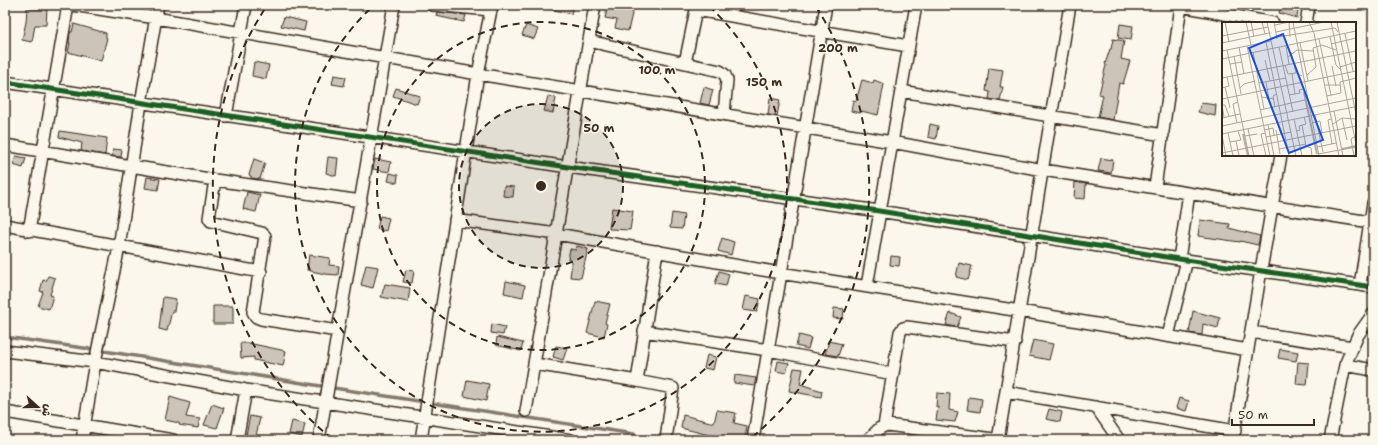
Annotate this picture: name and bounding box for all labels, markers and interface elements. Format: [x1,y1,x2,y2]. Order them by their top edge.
inset map [1222,22,1356,156]
text: 200 m [818,40,858,56]
text: 100 m [639,62,676,78]
text: 150 m [746,74,782,90]
text: 50 m [584,120,615,136]
centre of rings [534,179,548,193]
north arrow [18,387,58,427]
scale bar [1232,401,1314,427]
text: ش [38,402,56,419]
text: 50 m [1238,407,1268,423]

